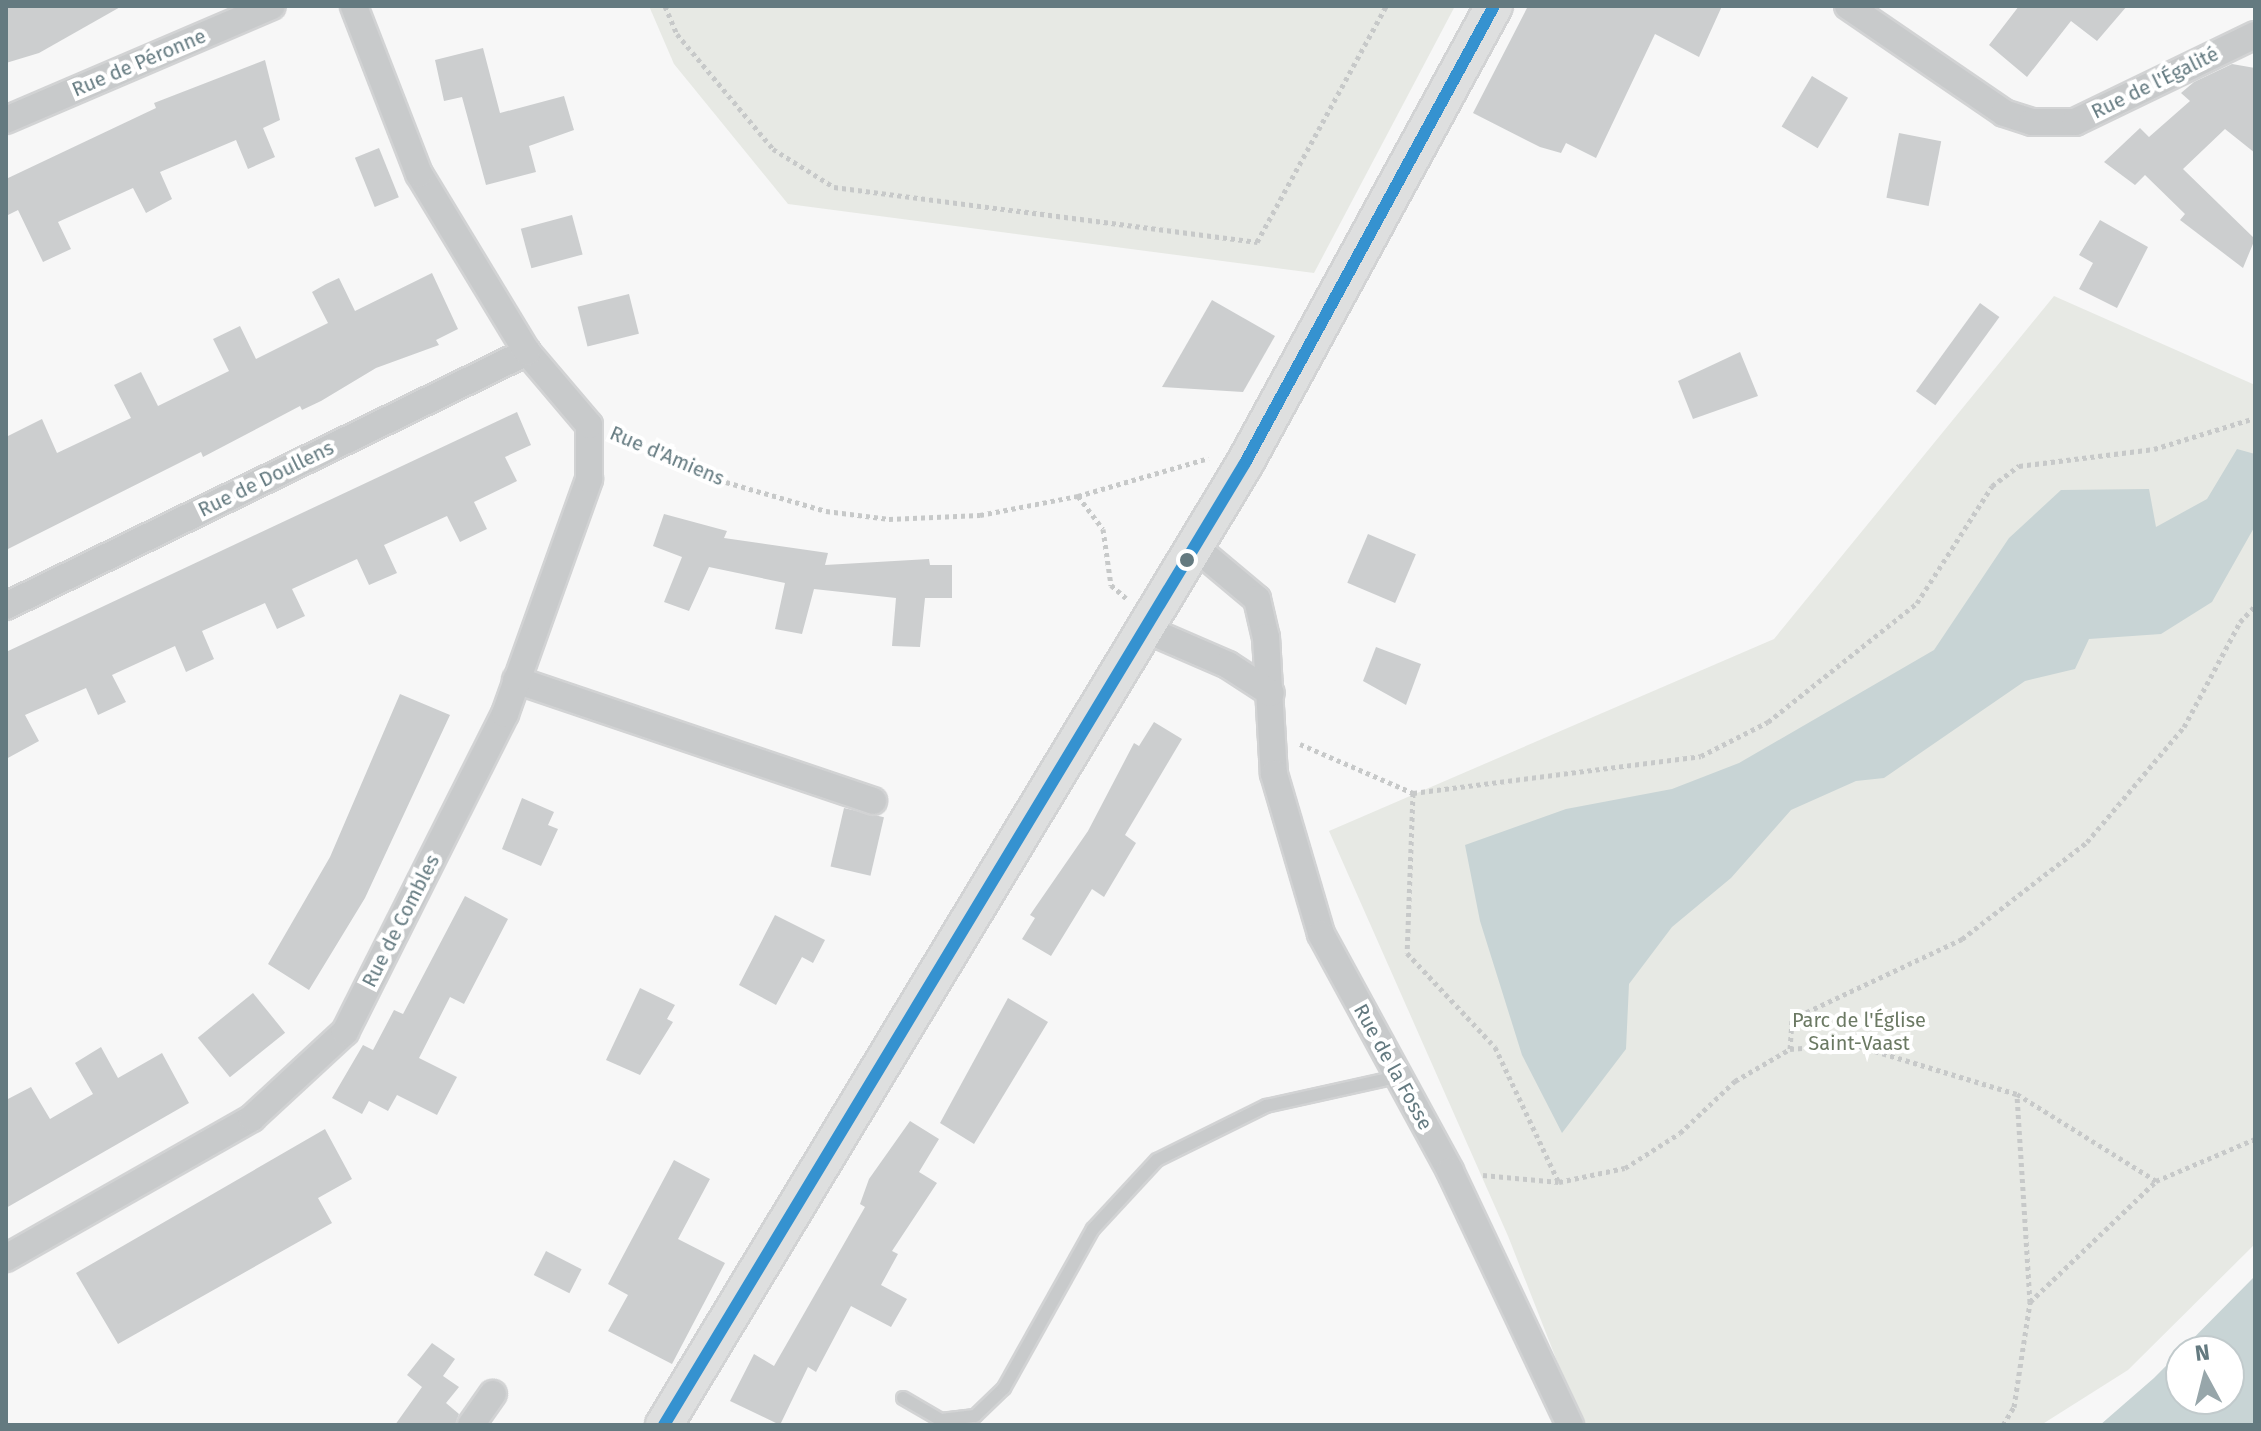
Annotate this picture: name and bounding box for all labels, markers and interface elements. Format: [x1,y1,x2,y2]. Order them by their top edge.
street label: Rue de Péronne [68,24,210,102]
street label: Rue de l'Égalité [2088,42,2222,124]
street label: Rue d'Amiens [606,421,728,491]
street label: Rue de Doullens [194,436,338,522]
unlabelled marker [1179,552,1195,568]
street label: Rue de Combles [357,851,445,991]
street label: Rue de la Fosse [1349,1000,1437,1134]
park label: Parc de l'Église Saint-Vaast [1792,1008,1926,1055]
north arrow [2165,1335,2245,1415]
text: N [2193,1338,2211,1367]

